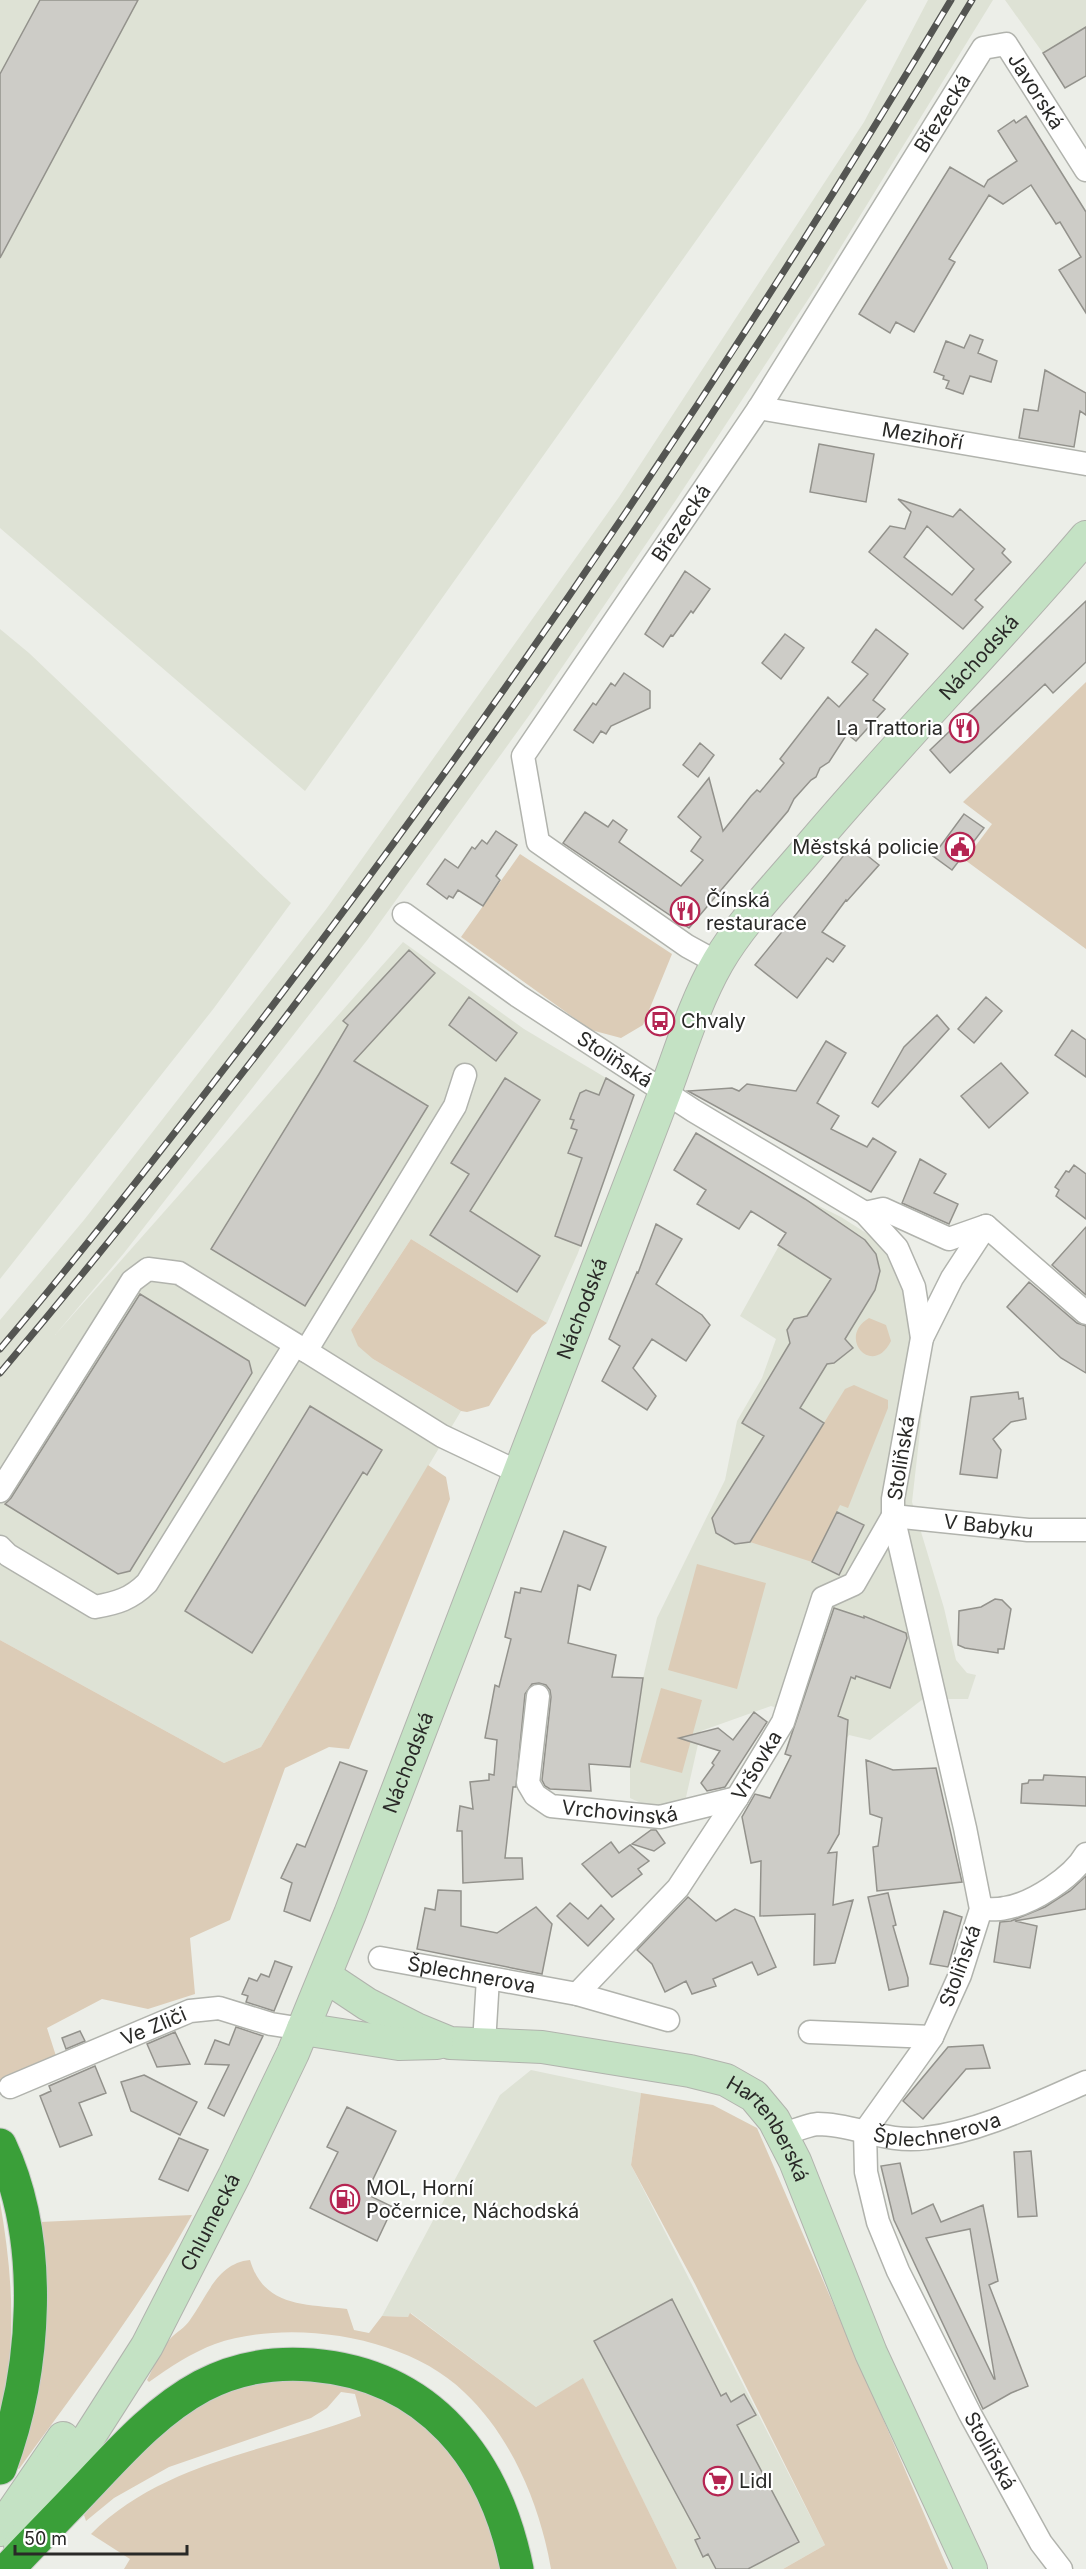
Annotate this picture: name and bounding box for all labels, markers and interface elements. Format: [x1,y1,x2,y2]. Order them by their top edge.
street label: Javorská [1003,49,1069,134]
street label: Březecká [909,70,976,157]
street label: Mezihoří [880,417,965,455]
street label: Březecká [647,480,716,566]
street label: Náchodská [934,610,1024,705]
restaurant icon: La Trattoria [948,712,980,744]
place label: La Trattoria [836,716,943,740]
public building icon: Městská policie [944,831,976,863]
place label: Městská policie [792,835,939,859]
place label: Čínská restaurace [706,888,807,935]
restaurant icon: Čínská restaurace [669,895,701,927]
bus stop icon: Chvaly [644,1005,676,1037]
place label: Chvaly [681,1009,746,1033]
street label: Stoliňská [572,1026,657,1093]
street label: Náchodská [552,1255,612,1363]
street label: Stoliňská [882,1414,920,1502]
street label: V Babyku [943,1509,1034,1542]
street label: Náchodská [378,1708,438,1817]
street label: Vršovka [726,1726,787,1805]
street label: Vrchovinská [561,1795,680,1830]
street label: Stoliňská [934,1922,986,2010]
street label: Šplechnerova [406,1951,537,1998]
street label: Ve Zliči [117,2002,190,2051]
street label: Hartenberská [722,2071,814,2185]
street label: Šplechnerova [871,2107,1004,2151]
street label: Chlumecká [175,2170,245,2275]
place label: MOL, Horní Počernice, Náchodská [366,2176,579,2223]
fuel station icon: MOL, Horní Počernice, Náchodská [329,2183,361,2215]
street label: Stoliňská [959,2408,1021,2494]
supermarket icon: Lidl [702,2465,734,2497]
place label: Lidl [739,2469,772,2493]
scale bar [15,2518,188,2556]
text: 50 m [24,2528,67,2549]

